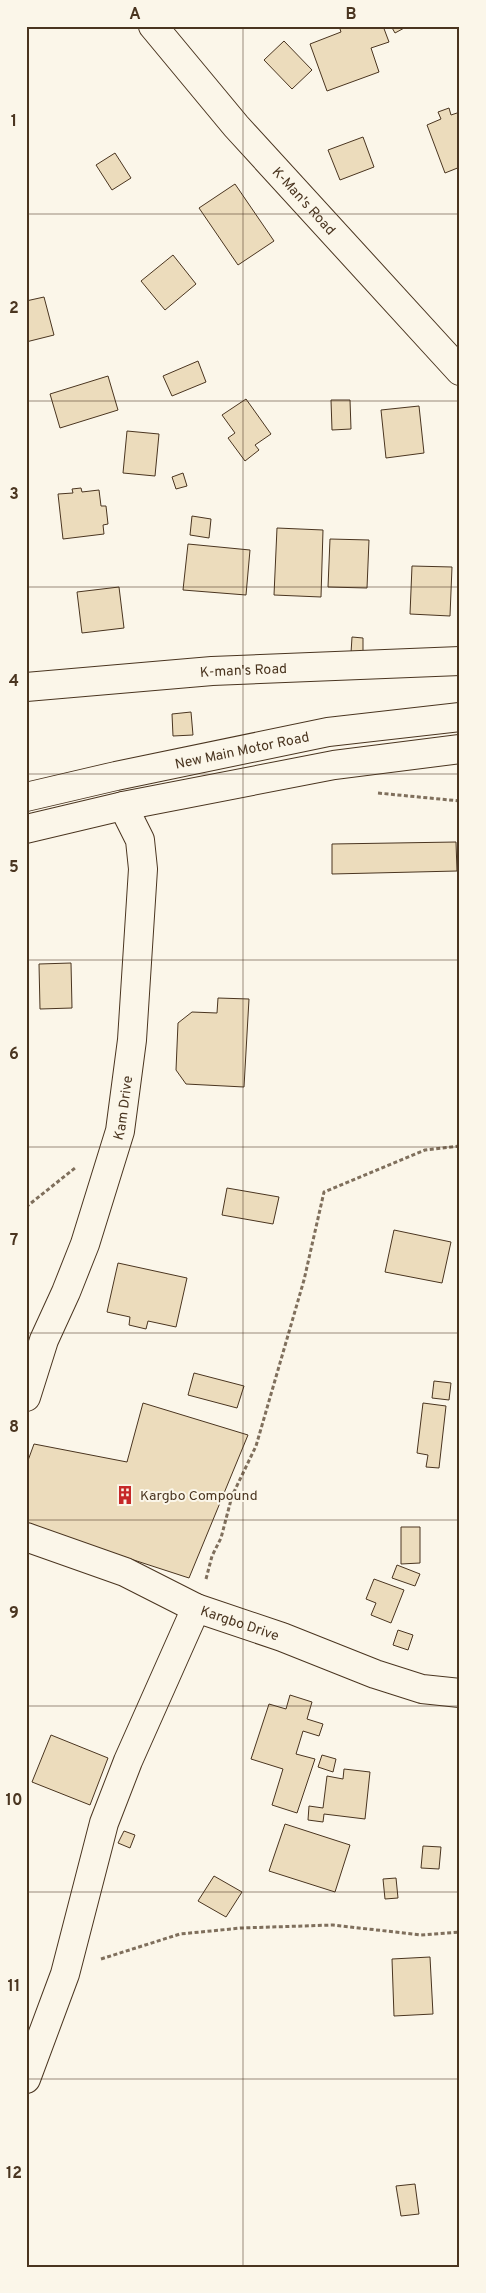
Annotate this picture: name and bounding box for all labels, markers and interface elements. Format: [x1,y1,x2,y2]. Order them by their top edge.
text: A [129,5,141,25]
text: B [345,5,357,25]
text: 1 [11,112,17,132]
street label: K-Man's Road [268,164,338,239]
text: 2 [9,299,19,319]
text: 3 [9,485,19,505]
street label: K-man's Road [199,661,287,682]
text: 4 [9,672,19,692]
street label: New Main Motor Road [174,729,311,774]
text: 5 [9,858,19,878]
text: 6 [9,1045,19,1065]
street label: Kam Drive [111,1075,137,1143]
text: 7 [10,1231,18,1251]
text: 8 [9,1418,19,1438]
building icon: Kargbo Compound [114,1484,136,1506]
place label: Kargbo Compound [140,1488,258,1505]
street label: Kargbo Drive [198,1603,281,1645]
text: 9 [9,1604,19,1624]
text: 10 [6,1791,22,1811]
text: 11 [8,1977,20,1997]
text: 12 [6,2164,22,2184]

